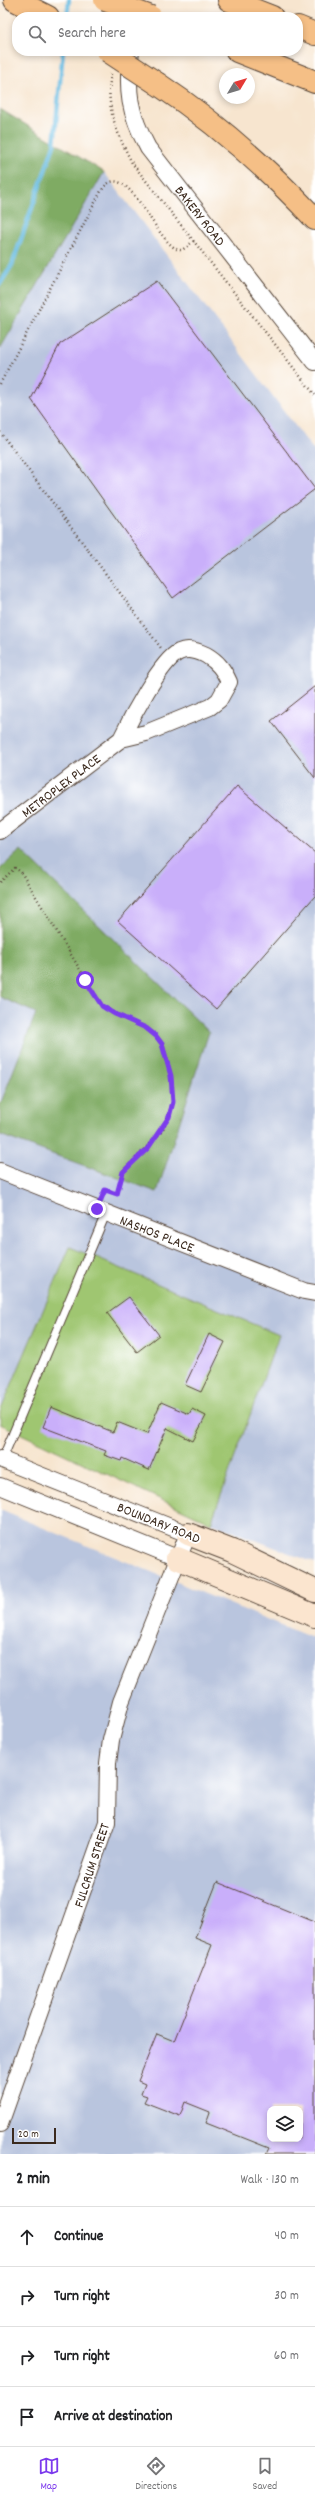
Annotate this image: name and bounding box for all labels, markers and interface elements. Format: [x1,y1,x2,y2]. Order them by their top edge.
search box [12,12,303,56]
icon: search [26,23,48,45]
text: Search here [58,23,126,45]
north arrow [219,68,255,104]
street label: BAKERY ROAD [169,182,229,251]
street label: METROPLEX PLACE [18,750,106,823]
route start [76,971,94,989]
route end [88,1200,106,1218]
street label: NASHOS PLACE [116,1211,197,1259]
street label: BOUNDARY ROAD [114,1498,203,1550]
street label: FULCRUM STREET [70,1821,116,1910]
map controls [267,2106,303,2142]
button: layers [267,2106,303,2142]
scale bar [12,2126,56,2145]
text: 20 m [18,2127,39,2143]
text: 2 min [16,2168,50,2192]
text: Walk · 130 m [240,2171,299,2190]
icon: ahead [16,2226,38,2248]
text: Continue [54,2226,103,2248]
text: 40 m [275,2227,299,2246]
icon: right [16,2286,38,2308]
text: Turn right [54,2286,110,2308]
text: 30 m [274,2287,299,2306]
icon: right [16,2346,38,2368]
text: Turn right [54,2346,110,2368]
text: 60 m [274,2347,299,2366]
icon: arrive [16,2406,38,2428]
text: Arrive at destination [54,2406,172,2428]
tab: Map [38,2455,60,2495]
tab: Directions [135,2455,177,2495]
tab: Saved [253,2455,277,2495]

